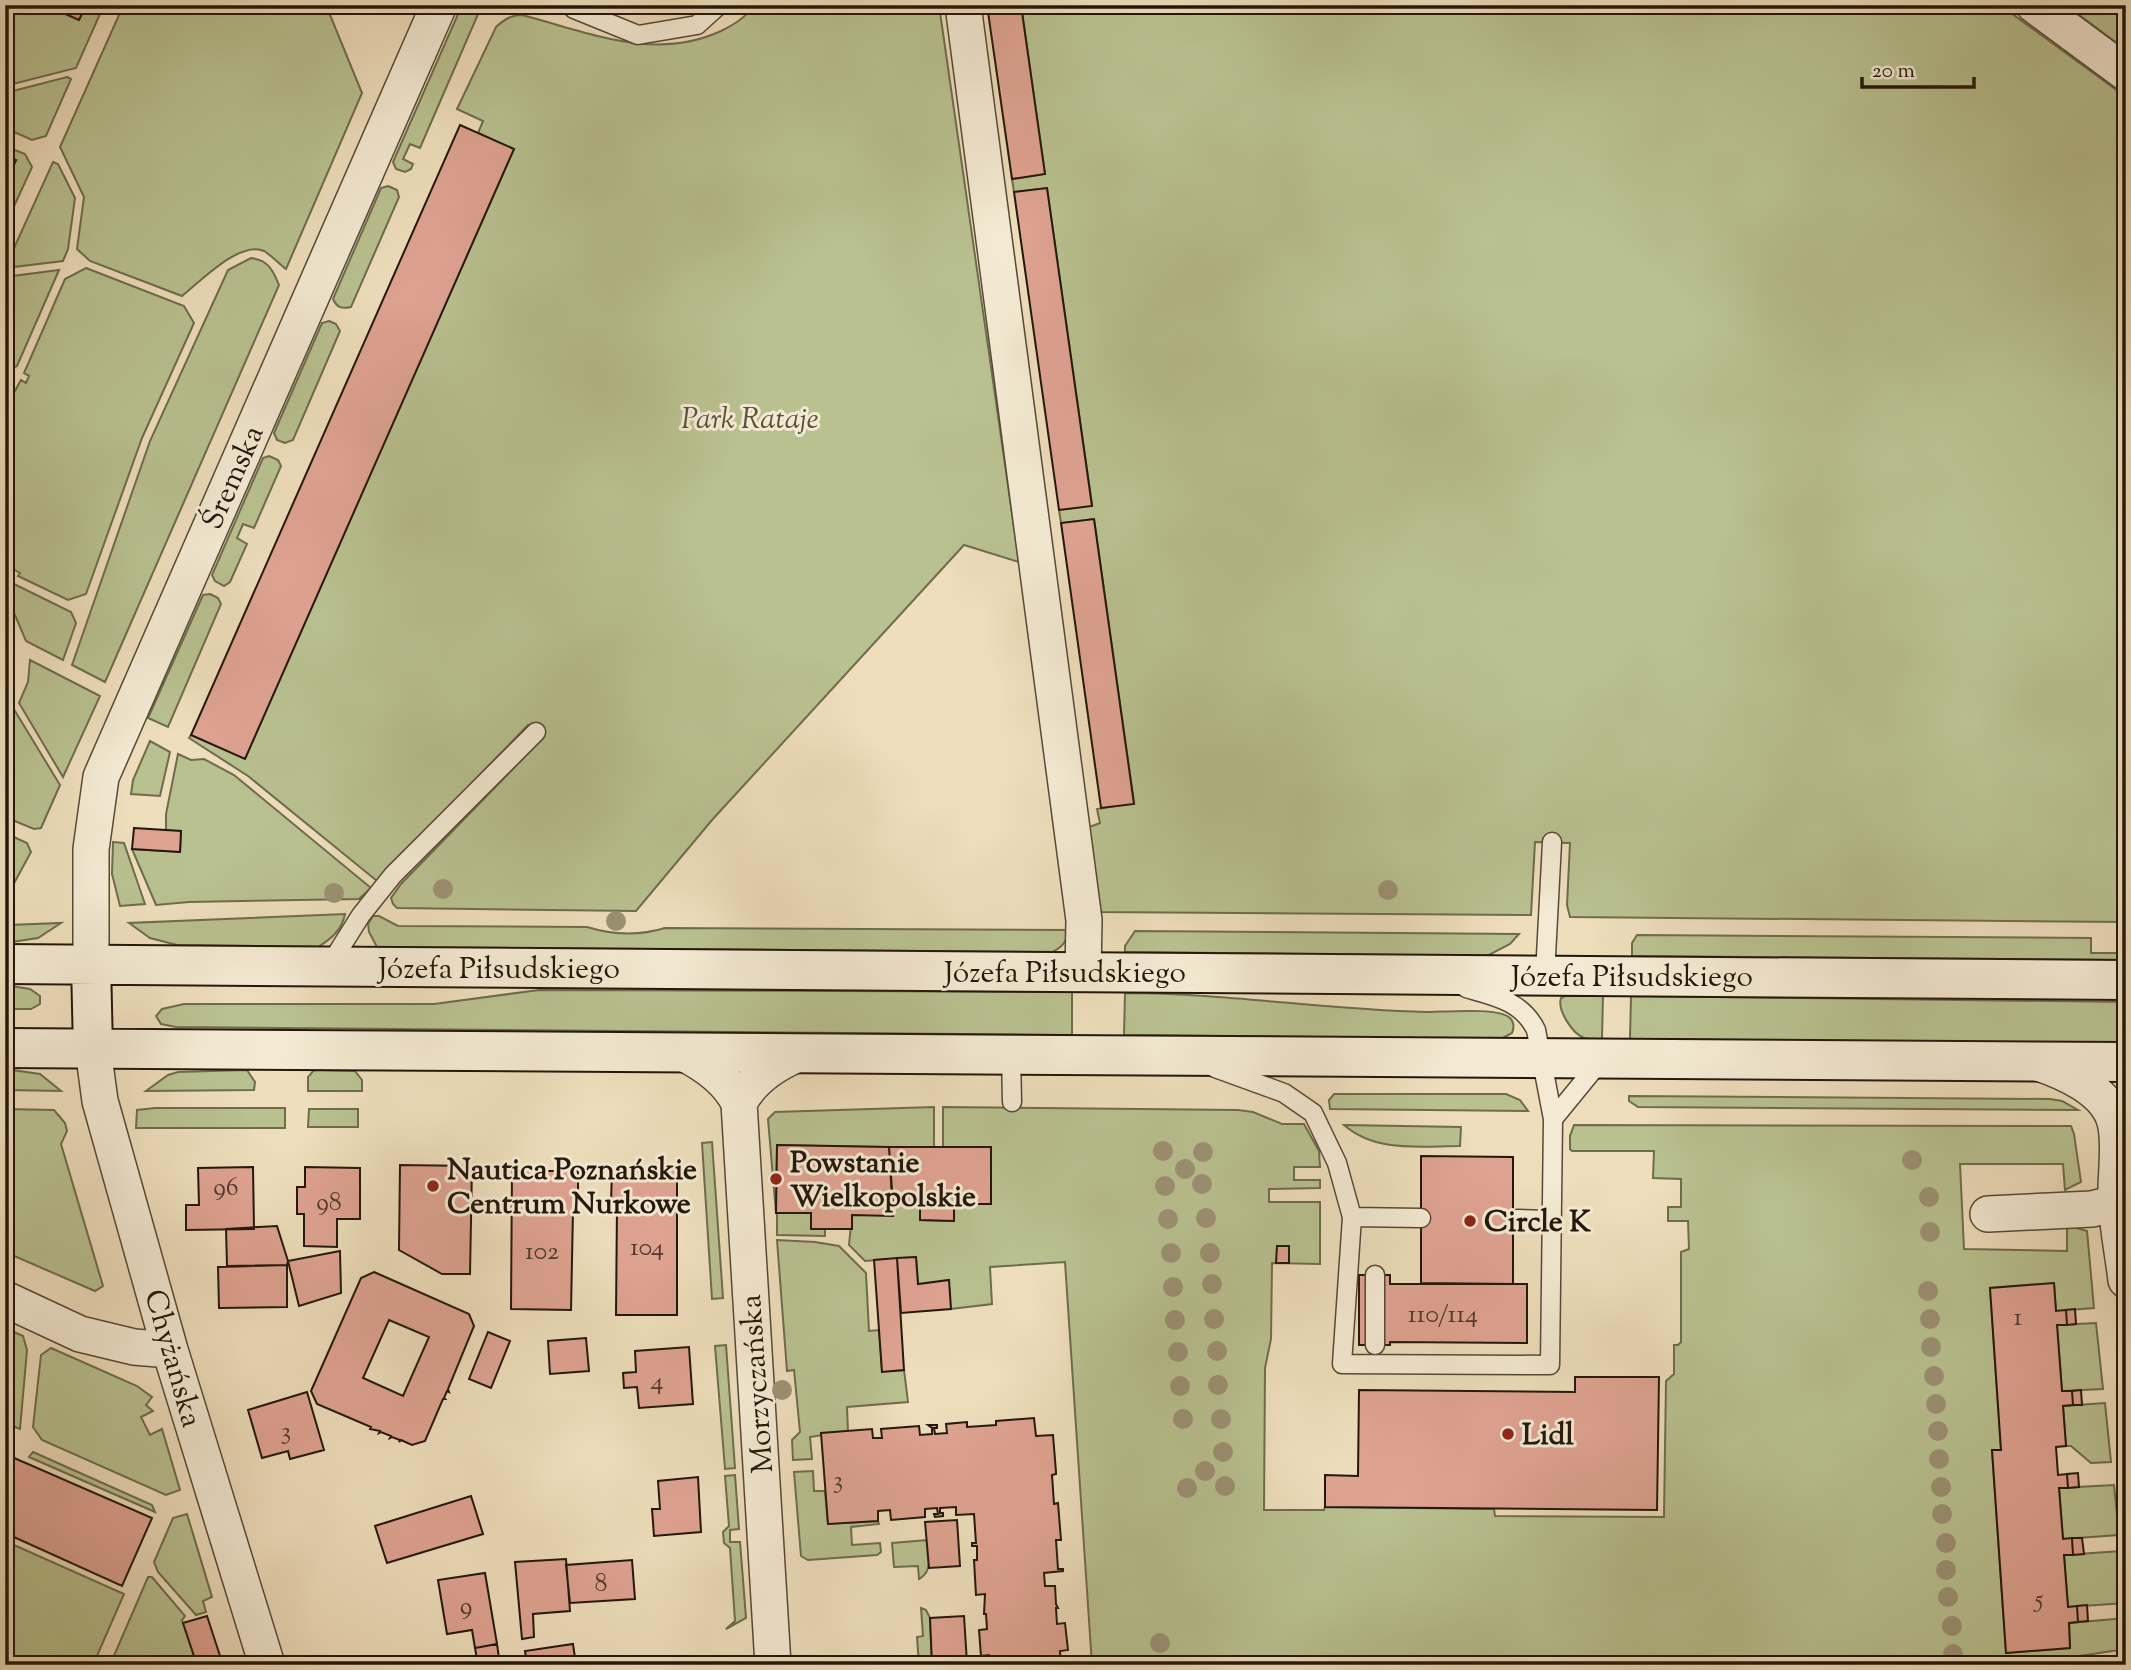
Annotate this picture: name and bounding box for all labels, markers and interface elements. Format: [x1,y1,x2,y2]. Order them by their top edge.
scale bar [1862,46,1974,90]
text: 20 m [1872,57,1915,87]
park label: Park Rataje [681,399,819,442]
street label: Śremska [192,419,276,537]
street label: Józefa Piłsudskiego [376,949,620,992]
street label: Józefa Piłsudskiego [942,953,1186,996]
street label: Józefa Piłsudskiego [1509,957,1753,1000]
place label: Powstanie Wielkopolskie [790,1143,976,1220]
place label: Nautica Poznańskie Centrum Nurkowe [447,1150,697,1227]
house number: 96 [213,1170,239,1207]
marker: Powstanie Wielkopolskie [768,1171,784,1187]
marker: Nautica Poznańskie Centrum Nurkowe [425,1178,441,1194]
house number: 98 [316,1185,342,1222]
place label: Circle K [1484,1202,1591,1245]
marker: Circle K [1462,1213,1478,1229]
house number: 104 [630,1230,664,1267]
house number: 102 [525,1234,559,1271]
street label: Chyżańska [131,1285,212,1433]
street label: Morzyczańska [731,1293,786,1475]
house number: 110/114 [1408,1297,1478,1334]
house number: 1 [2014,1300,2023,1337]
house number: 4 [650,1364,664,1401]
house number: 3 [281,1414,291,1451]
place label: Lidl [1522,1415,1574,1458]
marker: Lidl [1500,1426,1516,1442]
house number: 3 [833,1463,843,1500]
house number: 8 [594,1566,608,1603]
house number: 5 [2033,1582,2044,1619]
house number: 9 [460,1589,472,1626]

